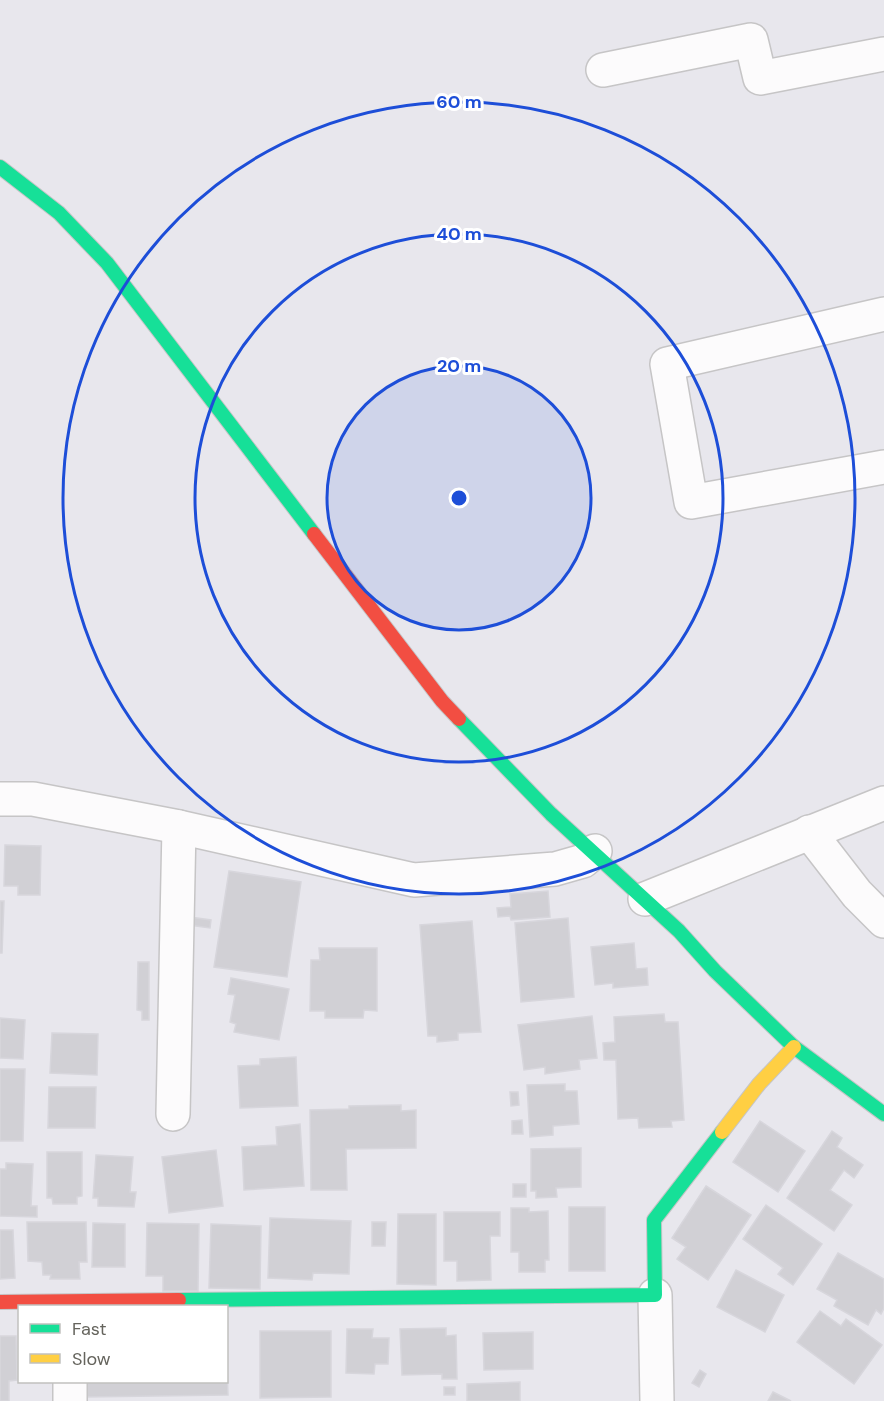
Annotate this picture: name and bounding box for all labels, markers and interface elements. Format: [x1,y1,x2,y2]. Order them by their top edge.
text: 60 m [436,90,482,114]
text: 40 m [436,222,482,246]
text: 20 m [437,354,481,378]
centre of rings [449,488,469,508]
legend [18,1305,228,1383]
text: Fast [72,1317,107,1341]
text: Slow [72,1347,111,1371]

